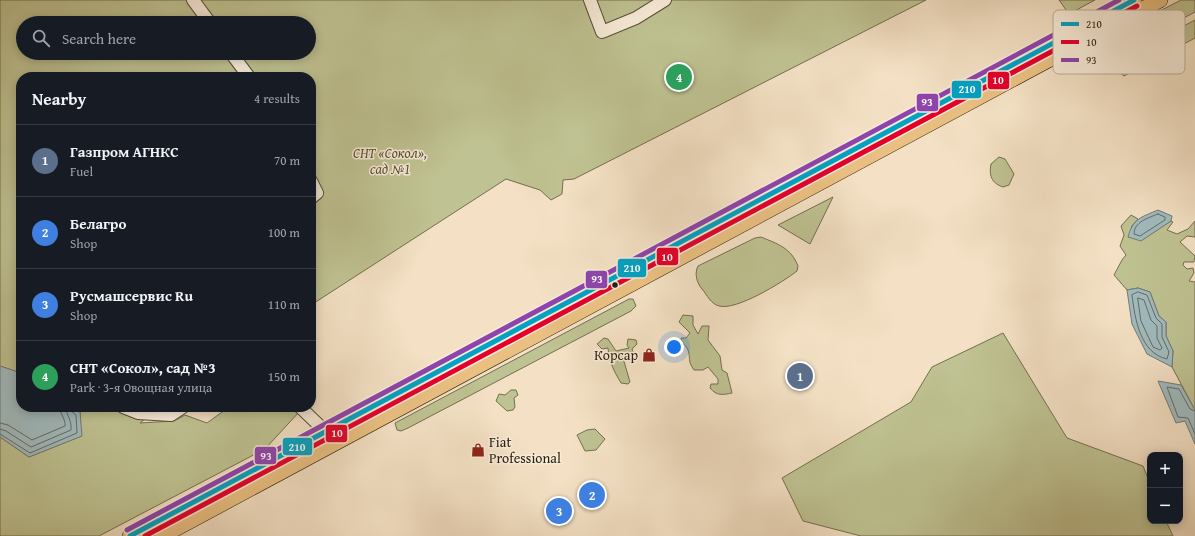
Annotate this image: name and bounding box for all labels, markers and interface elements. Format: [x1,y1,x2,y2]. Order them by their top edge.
legend [1053,10,1185,74]
search box [16,16,316,60]
text: 210 [1086,16,1102,32]
icon: search [30,27,52,49]
text: Search here [62,28,136,49]
text: 10 [1086,34,1097,50]
text: 93 [1086,52,1097,68]
pin: 4 [666,62,692,92]
line badge: 10 [987,71,1010,90]
text: 10 [992,72,1004,88]
line badge: 210 [951,80,982,99]
text: 210 [958,81,976,97]
text: Nearby [32,86,86,111]
text: 4 results [254,89,300,108]
line badge: 93 [916,93,939,112]
text: 93 [921,94,933,110]
text: Газпром АГНКС [70,141,179,162]
park label: СНТ «Сокол», сад №1 [353,143,427,179]
text: 1 [42,151,48,170]
text: 70 m [274,151,300,170]
text: Fuel [70,162,93,181]
text: Белагро [70,213,126,234]
text: 2 [42,223,48,242]
text: 100 m [268,223,300,242]
text: Shop [70,234,97,253]
line badge: 10 [656,247,679,266]
text: 10 [661,249,673,265]
line badge: 210 [617,258,647,278]
text: 210 [623,260,641,276]
line badge: 93 [585,270,608,289]
text: 93 [591,271,603,287]
unlabelled marker [610,280,620,290]
text: Русмашсервис Ru [70,285,193,306]
text: 3 [42,295,48,314]
text: 110 m [268,295,300,314]
text: Shop [70,306,97,325]
your location [664,337,684,357]
place label: Корсар [594,345,638,365]
shop icon: Корсар [641,347,657,363]
text: СНТ «Сокол», сад №3 [70,357,216,378]
pin: 1 [787,361,813,391]
text: 4 [42,367,48,386]
text: 150 m [268,367,300,386]
text: Park · 3-я Овощная улица [70,378,212,397]
line badge: 10 [325,424,348,443]
text: 10 [331,425,343,441]
place label: Fiat Professional [489,432,561,468]
line badge: 210 [282,437,313,456]
text: 210 [288,439,306,455]
shop icon: Fiat Professional [470,442,486,458]
line badge: 93 [254,446,277,465]
text: 93 [260,448,272,464]
map controls [1147,452,1183,524]
button: + [1147,452,1183,488]
pin: 2 [579,480,605,510]
button: − [1147,488,1183,524]
pin: 3 [546,496,572,526]

